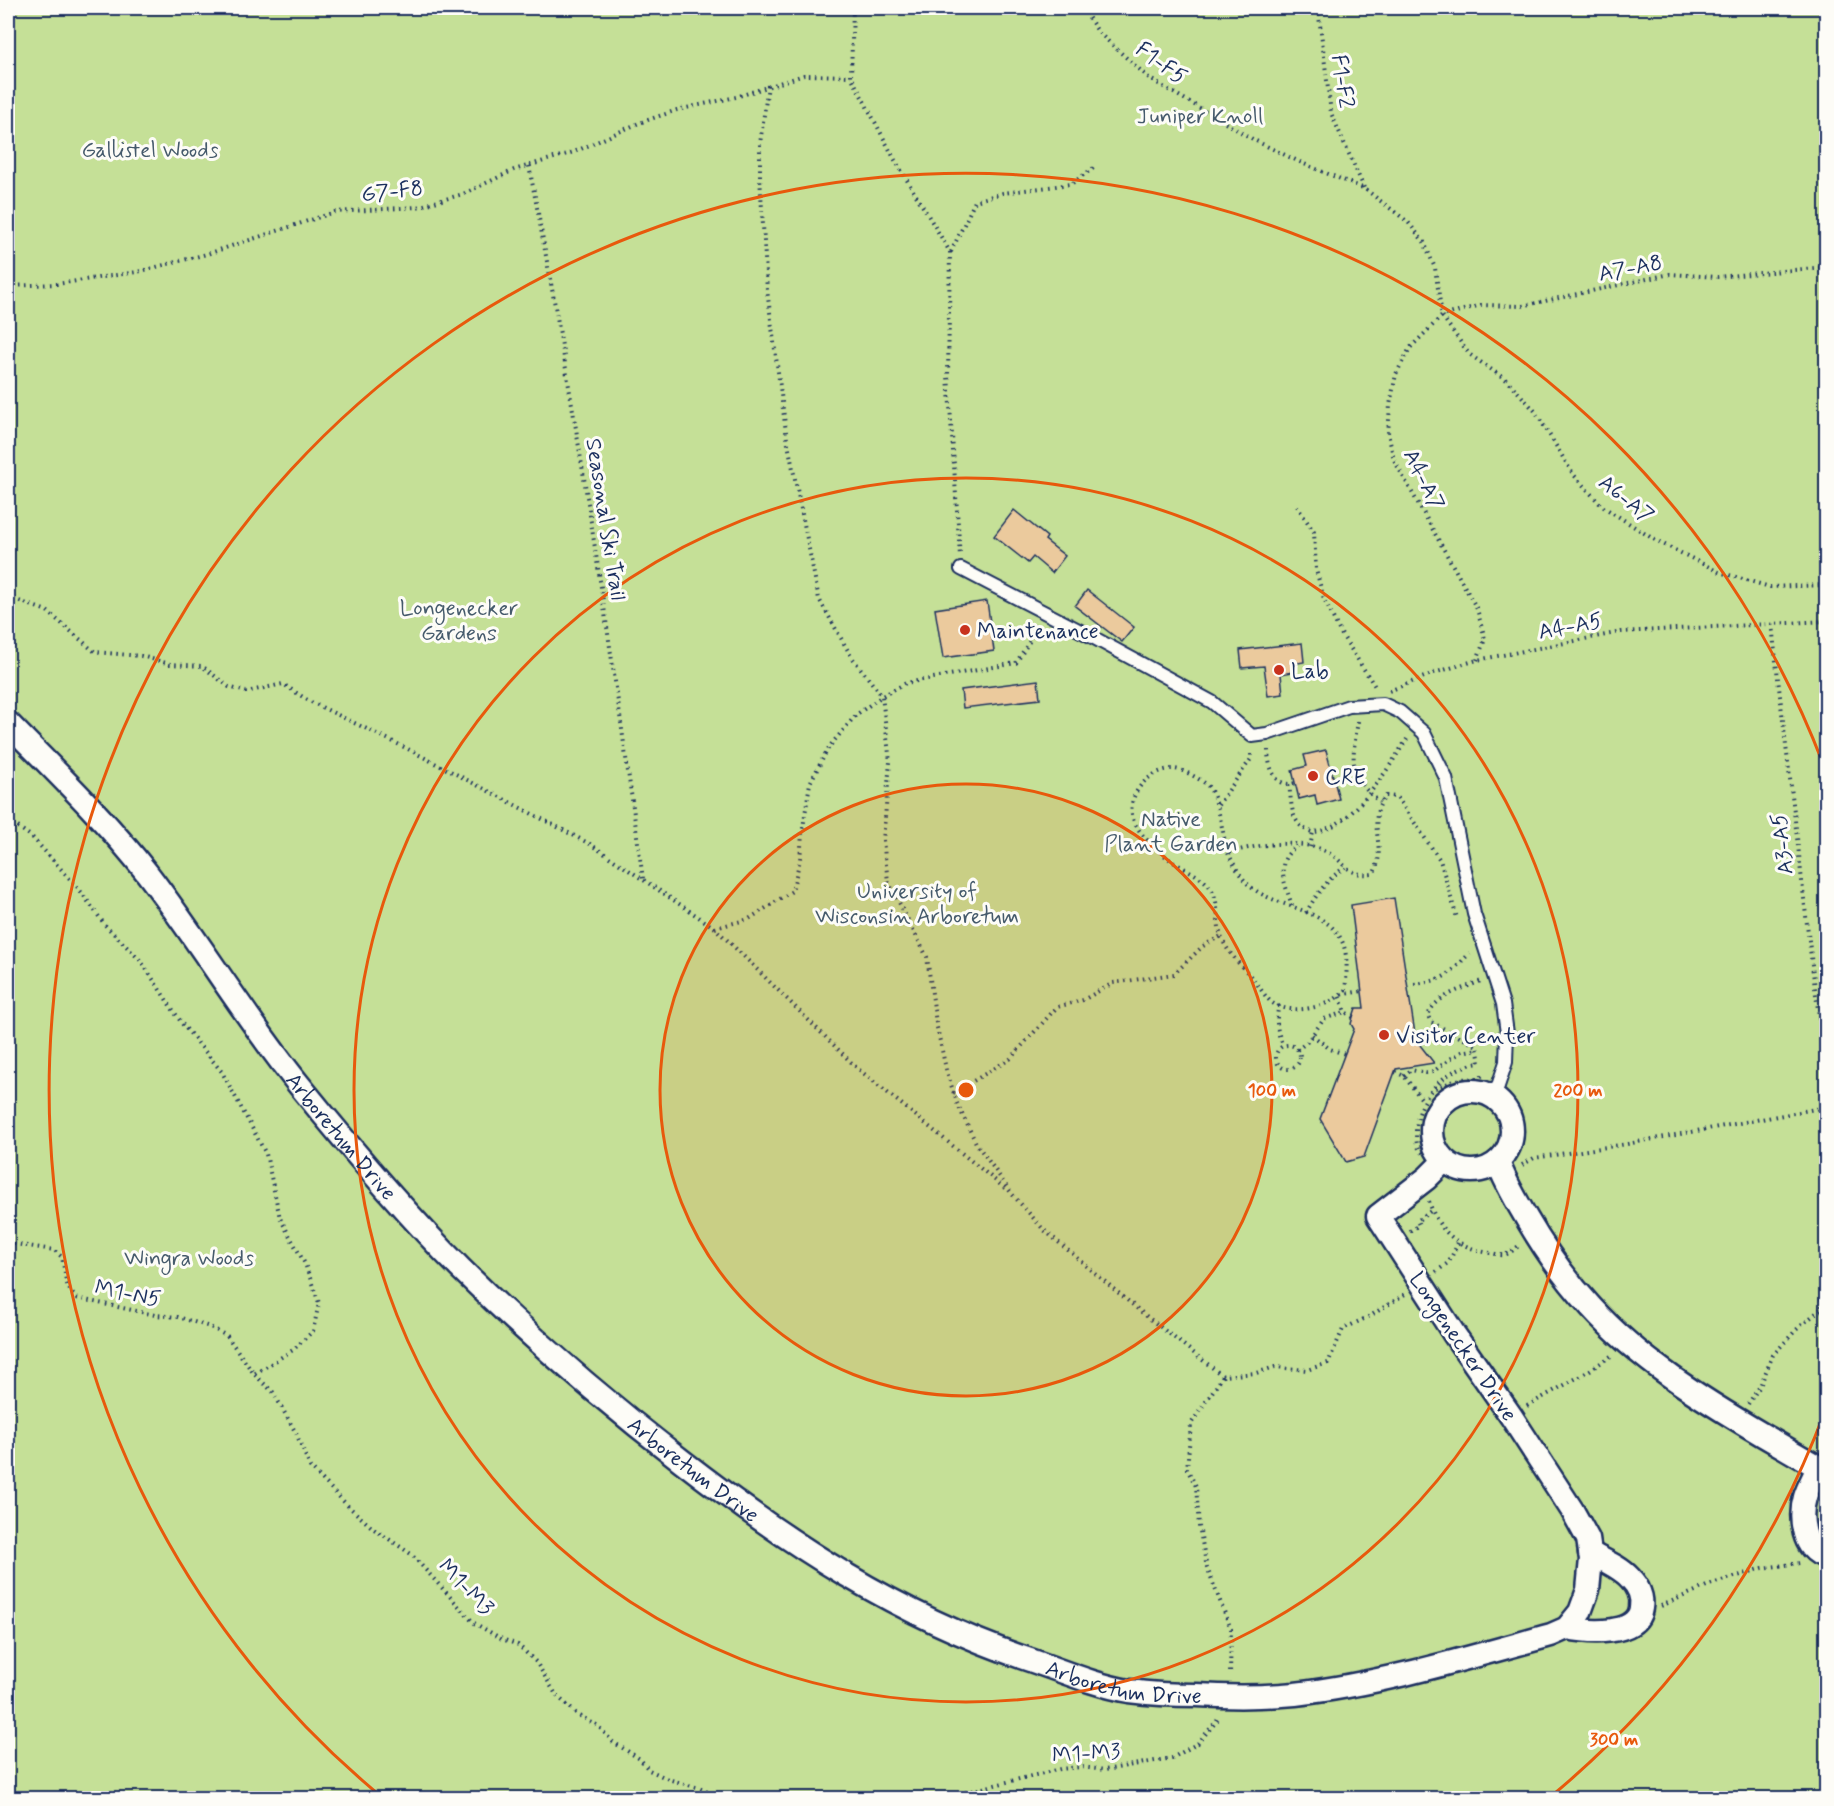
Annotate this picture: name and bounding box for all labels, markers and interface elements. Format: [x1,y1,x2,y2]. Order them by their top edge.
street label: F1-F5 [1130,36,1192,91]
street label: F1-F2 [1324,53,1360,110]
park label: Juniper Knoll [1137,103,1263,131]
park label: Gallistel Woods [82,137,219,165]
street label: G7-F8 [360,175,424,209]
street label: A7-A8 [1596,249,1665,289]
street label: Seasonal Ski Trail [578,436,632,602]
street label: A4-A7 [1396,445,1450,515]
street label: A6-A7 [1592,469,1659,530]
park label: Longenecker Gardens [400,595,518,648]
street label: A4-A5 [1536,607,1605,647]
place label: Maintenance [977,618,1099,646]
marker: Maintenance [958,623,972,637]
place label: Lab [1291,658,1329,686]
marker: Lab [1272,663,1286,677]
place label: CRE [1325,764,1366,792]
marker: CRE [1306,769,1320,783]
park label: Native Plant Garden [1104,806,1238,859]
street label: A3-A5 [1765,811,1801,876]
park label: University of Wisconsin Arboretum [815,878,1019,931]
place label: Visitor Center [1396,1023,1536,1051]
marker: Visitor Center [1377,1028,1391,1042]
street label: Arboretum Drive [279,1067,402,1207]
text: 100 m [1248,1079,1296,1103]
text: 200 m [1553,1079,1603,1103]
centre of rings [956,1080,976,1100]
park label: Wingra Woods [124,1245,254,1276]
street label: Longenecker Drive [1400,1267,1523,1429]
street label: M1-N5 [92,1274,163,1314]
street label: Arboretum Drive [621,1411,764,1530]
street label: M1-M3 [432,1553,499,1622]
street label: Arboretum Drive [1042,1655,1202,1711]
text: 300 m [1590,1728,1638,1752]
street label: M1-M3 [1051,1738,1121,1770]

